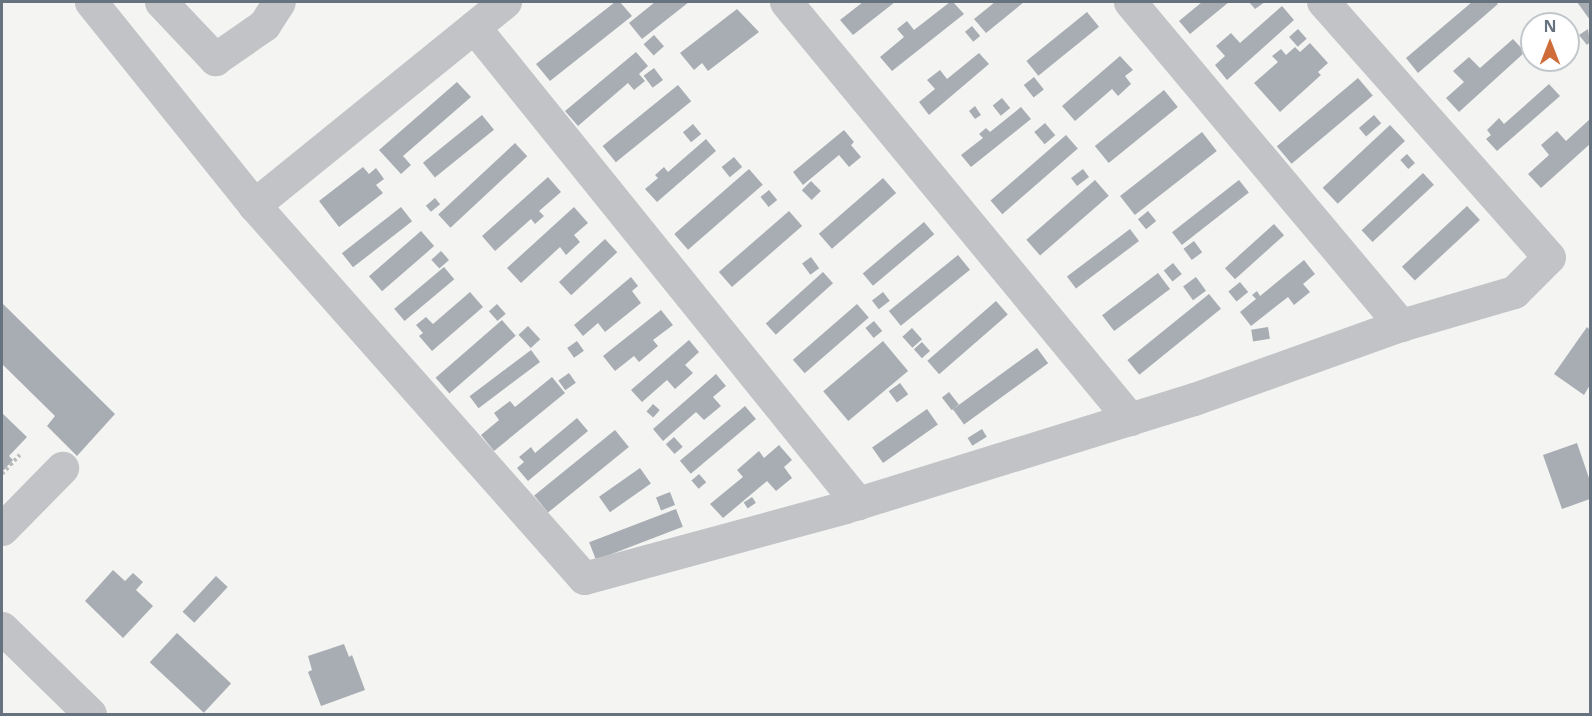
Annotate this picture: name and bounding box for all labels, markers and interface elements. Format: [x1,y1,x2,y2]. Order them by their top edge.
north arrow [1520,12,1580,72]
text: N [1543,15,1557,37]

